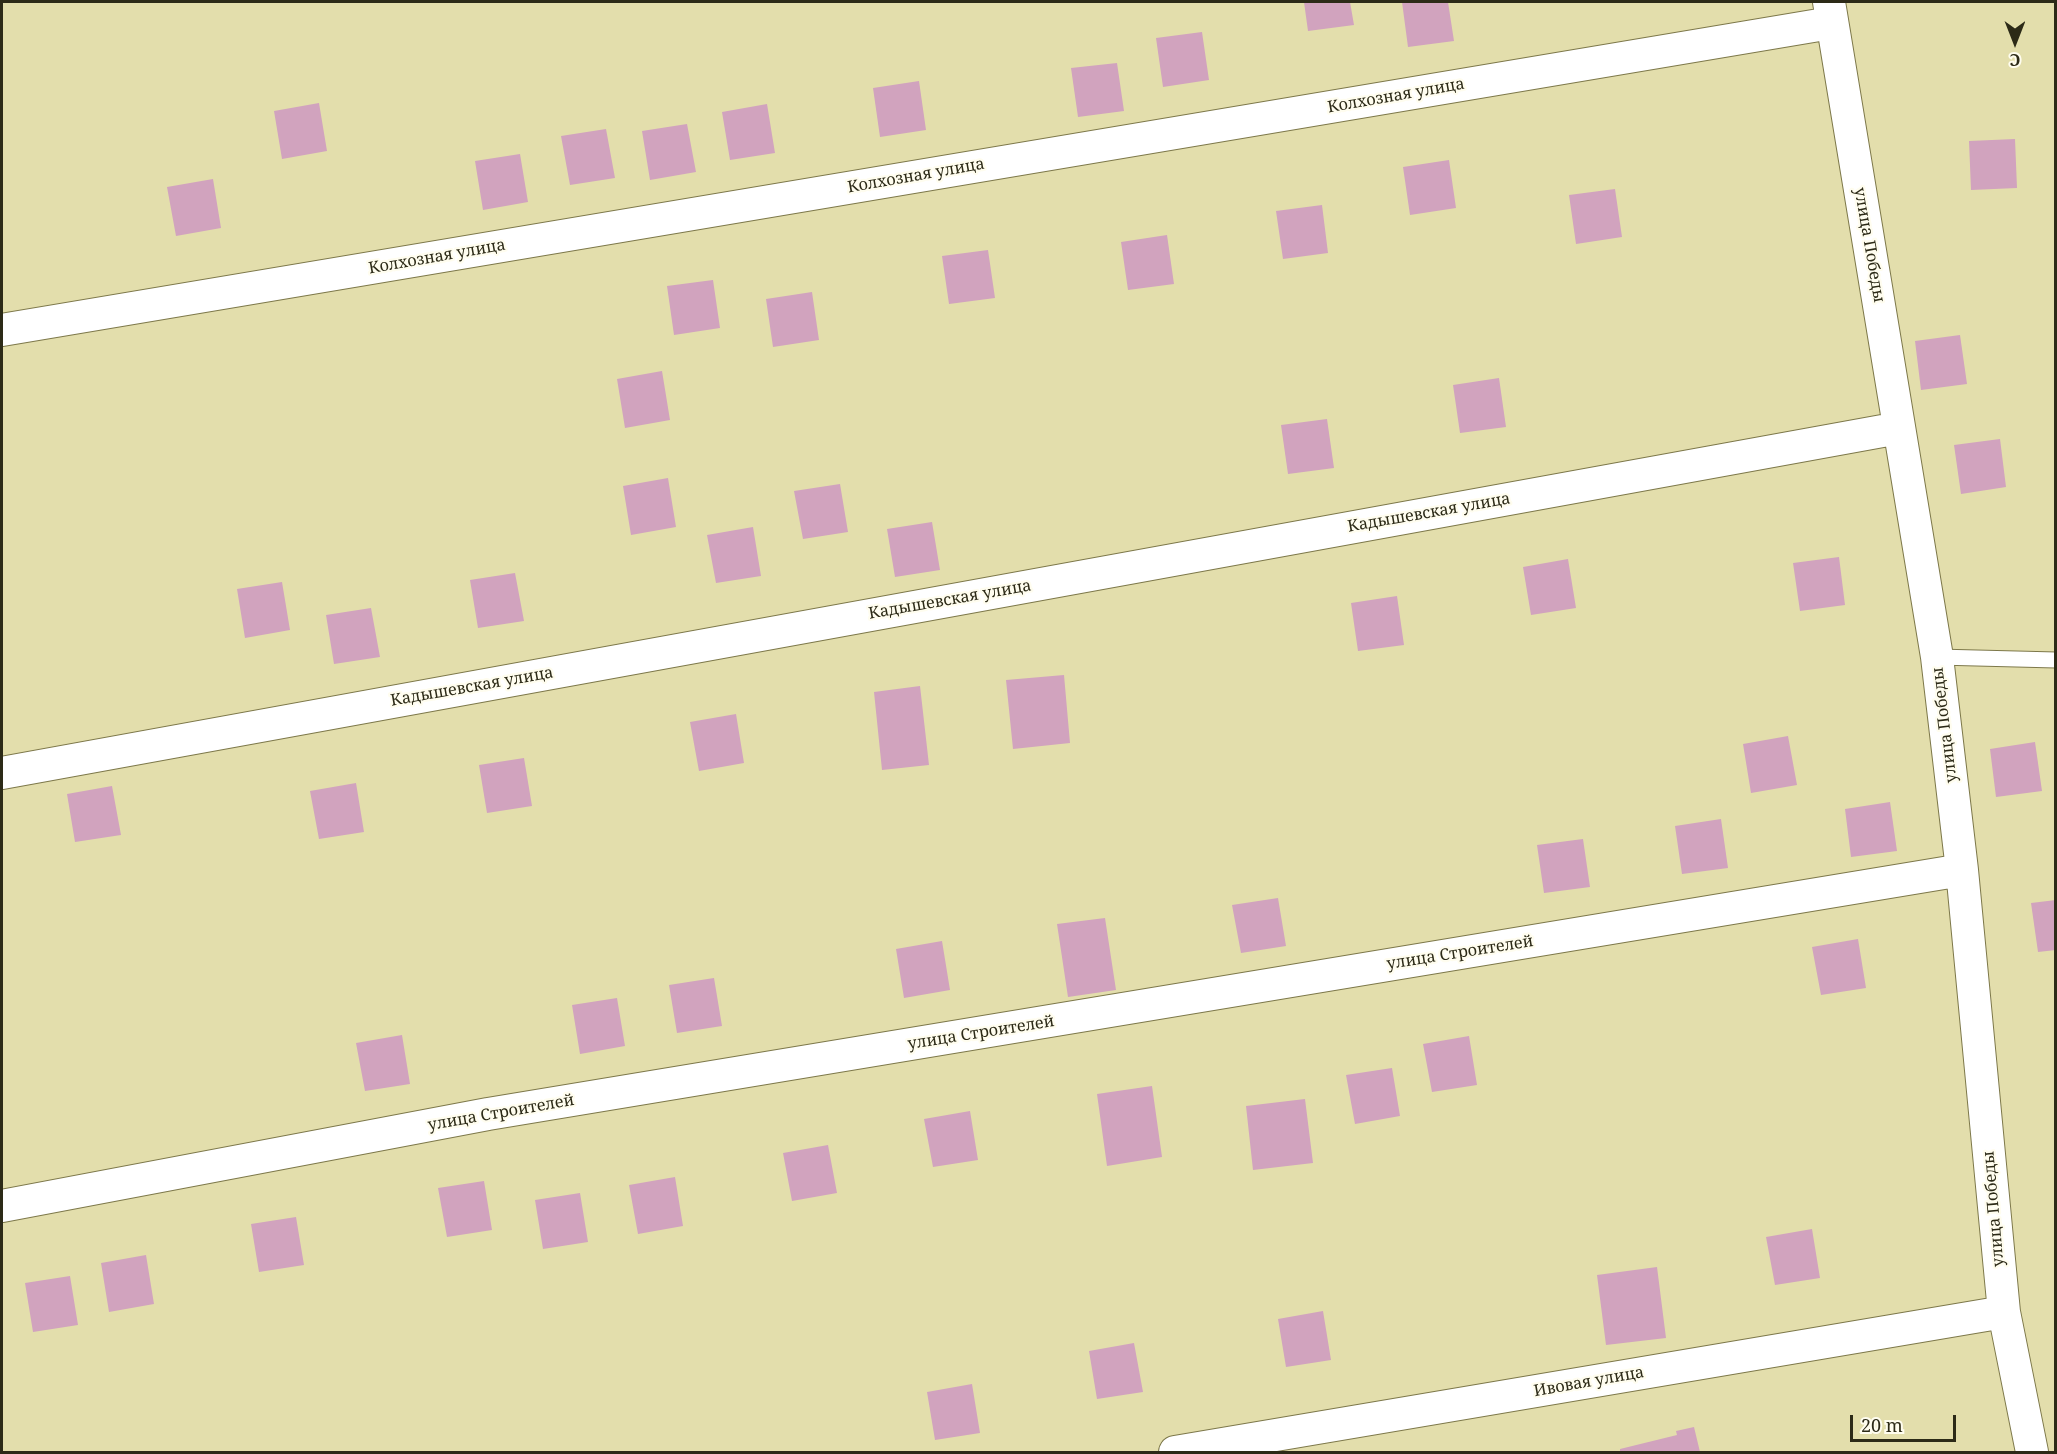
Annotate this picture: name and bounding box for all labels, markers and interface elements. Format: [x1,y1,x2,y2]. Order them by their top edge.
north arrow [1985,12,2045,72]
text: С [2010,49,2020,71]
street label: Колхозная улица [1326,74,1466,118]
street label: Колхозная улица [846,154,986,198]
street label: улица Победы [1849,186,1889,304]
street label: Колхозная улица [367,235,507,279]
street label: Кадышевская улица [1346,489,1512,537]
street label: Кадышевская улица [867,576,1033,624]
street label: Кадышевская улица [389,663,555,711]
street label: улица Победы [1928,666,1962,784]
street label: улица Строителей [1385,932,1535,974]
street label: улица Строителей [906,1012,1056,1054]
street label: улица Строителей [426,1091,576,1135]
street label: улица Победы [1979,1150,2009,1268]
street label: Ивовая улица [1532,1363,1646,1401]
scale bar [1853,1403,1960,1441]
text: 20 m [1861,1413,1903,1437]

